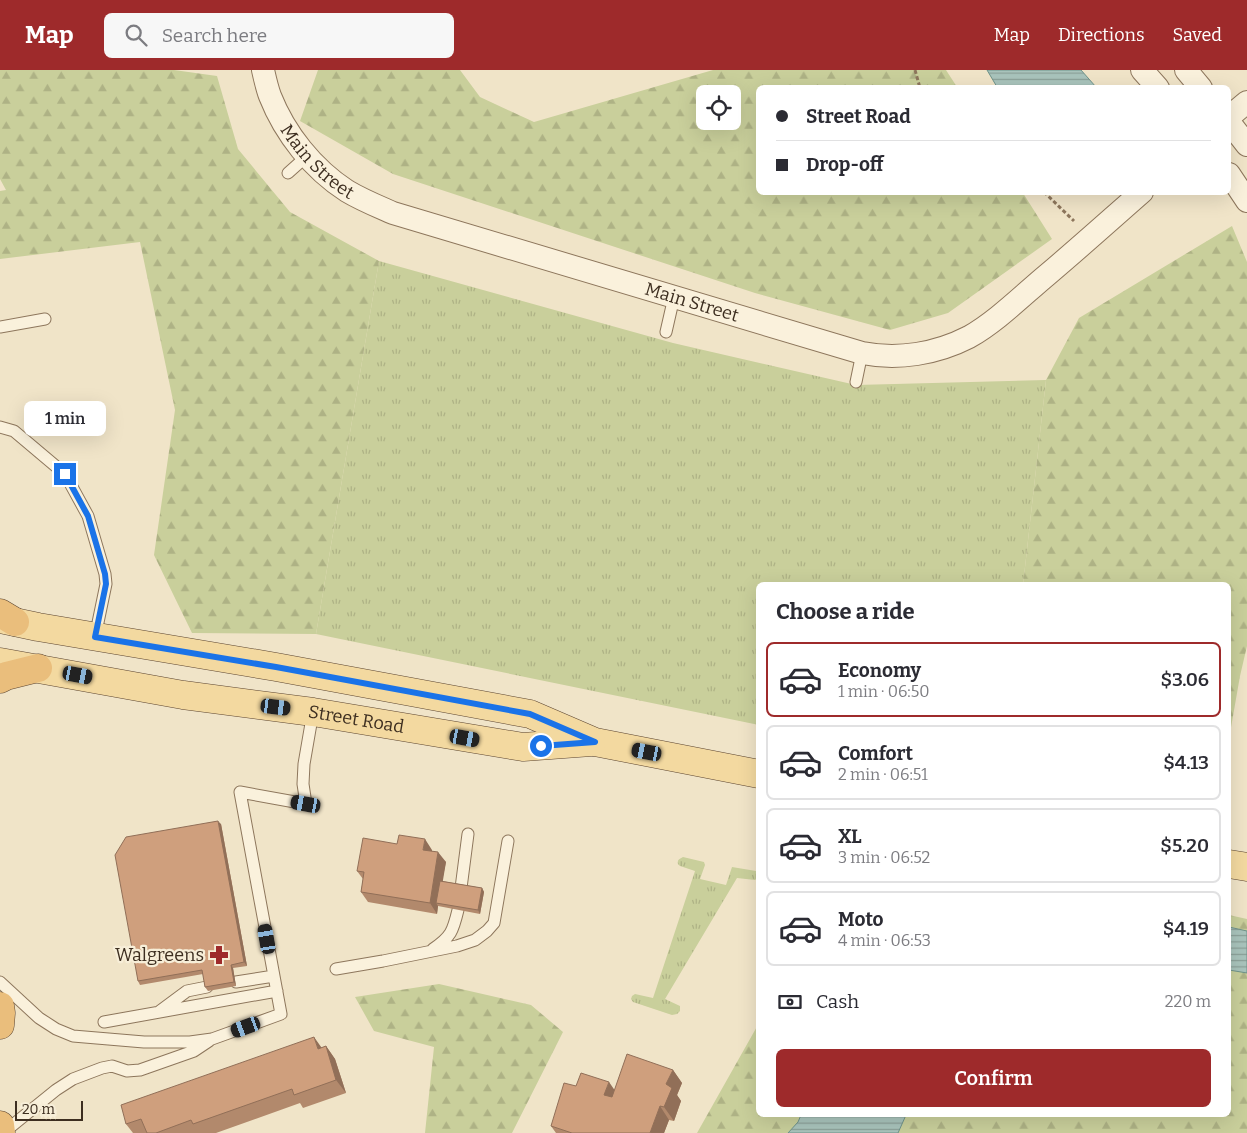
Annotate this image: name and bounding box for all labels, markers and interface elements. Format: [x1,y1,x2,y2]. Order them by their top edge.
search box [104,13,454,58]
text: Map [25,21,74,49]
icon: search [122,21,150,49]
text: Search here [162,24,267,47]
text: Map [994,24,1030,46]
text: Directions [1058,24,1145,46]
text: Saved [1173,24,1222,46]
map controls [696,85,741,130]
button: locate [696,85,741,130]
text: Street Road [806,105,911,128]
street label: Main Street [276,120,358,204]
text: Drop-off [806,153,884,176]
street label: Main Street [642,278,742,327]
callout: 1 min [24,402,106,436]
text: 1 min [45,409,85,428]
route end [54,463,76,485]
text: Choose a ride [776,598,915,625]
icon: car [778,657,823,702]
text: Economy [838,659,921,682]
car [61,665,94,685]
text: $3.06 [1161,668,1209,691]
text: 1 min · 06:50 [838,682,929,701]
car [260,698,291,716]
street label: Street Road [307,700,406,738]
car [448,728,481,748]
route start [530,735,552,757]
icon: car [778,740,823,785]
car [630,742,663,762]
text: Comfort [838,742,913,765]
text: $4.13 [1163,751,1209,774]
text: 2 min · 06:51 [838,765,928,784]
car [289,794,322,814]
icon: car [778,823,823,868]
text: XL [838,825,862,848]
text: $5.20 [1160,834,1209,857]
text: 3 min · 06:52 [838,848,930,867]
icon: car [778,906,823,951]
text: Moto [838,908,884,931]
text: $4.19 [1163,917,1209,940]
car [257,923,276,955]
text: 4 min · 06:53 [838,931,931,950]
place label: Walgreens [115,944,204,966]
pharmacy icon: Walgreens [208,944,230,966]
icon: cash [776,988,804,1016]
text: Cash [816,990,859,1013]
text: 220 m [1165,992,1211,1011]
car [229,1015,262,1039]
button: Confirm [776,1049,1211,1107]
scale bar [15,1098,82,1121]
text: 20 m [22,1101,55,1118]

